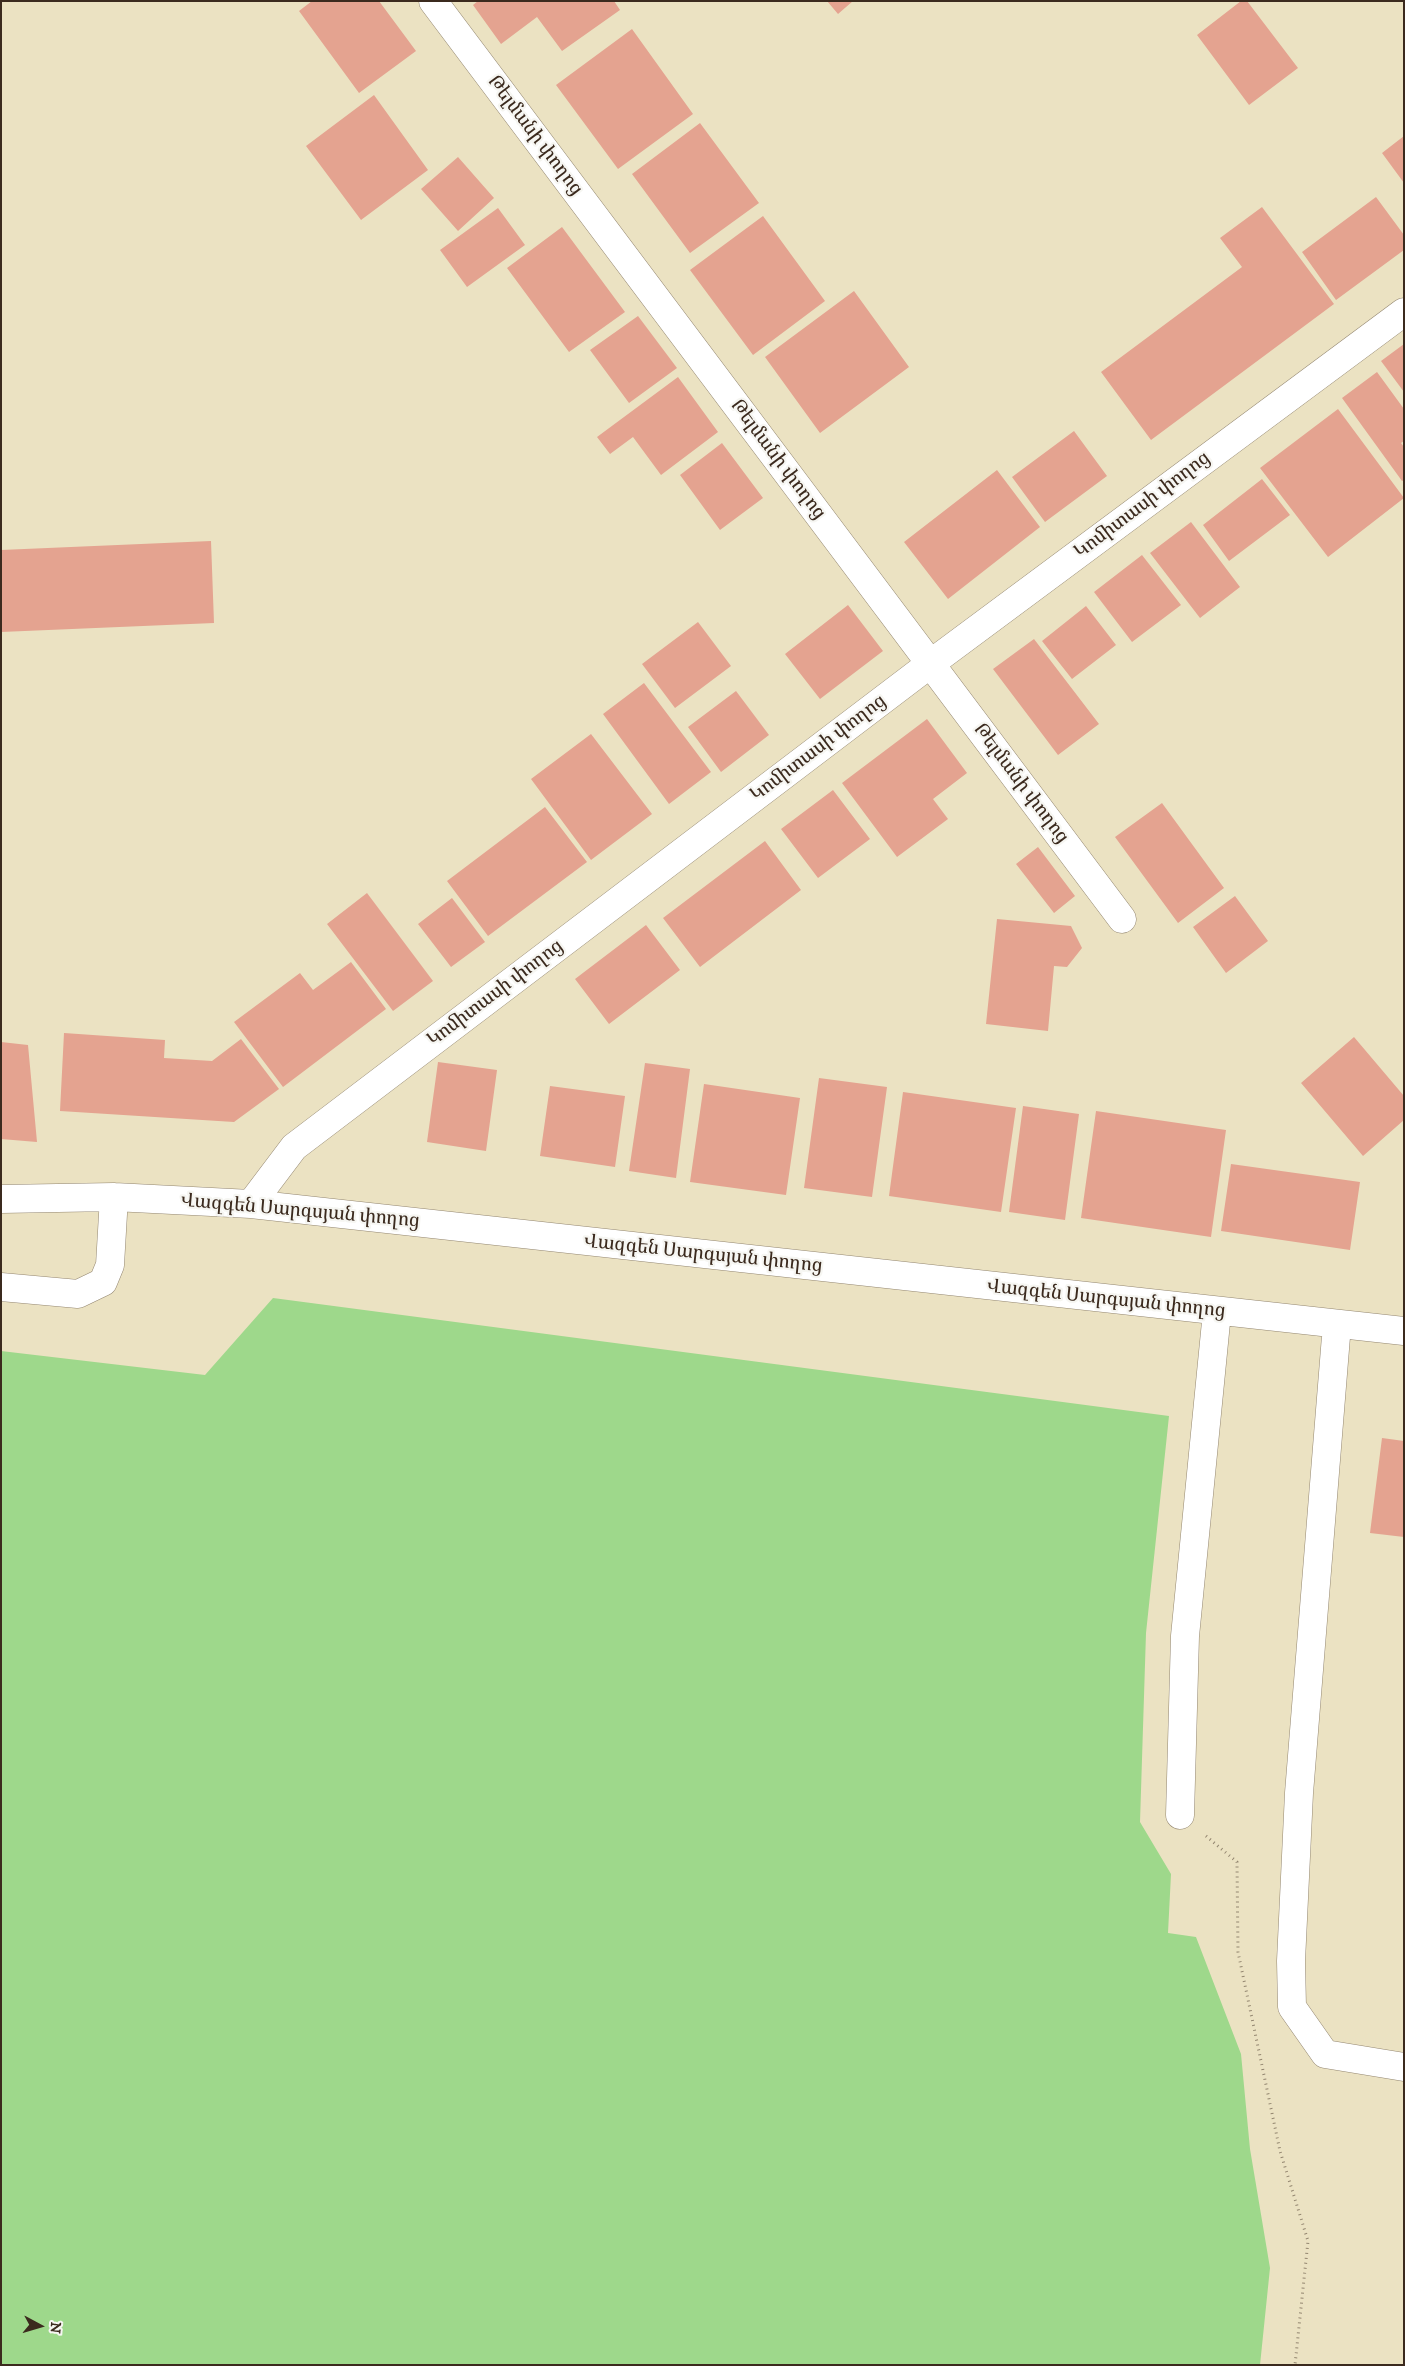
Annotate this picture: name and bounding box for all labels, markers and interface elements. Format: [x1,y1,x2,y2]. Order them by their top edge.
street label: Թելմանի փողոց [481,71,587,201]
street label: Թելմանի փողոց [724,395,830,525]
street label: Կոմիտասի փողոց [1071,448,1215,564]
street label: Կոմիտասի փողոց [747,691,891,807]
street label: Թելմանի փողոց [967,719,1073,849]
street label: Կոմիտասի փողոց [424,936,568,1052]
street label: Վազգեն Սարգսյան փողոց [180,1190,420,1234]
street label: Վազգեն Սարգսյան փողոց [583,1231,823,1279]
street label: Վազգեն Սարգսյան փողոց [986,1276,1226,1324]
north arrow [15,2301,65,2351]
text: N [45,2321,64,2334]

